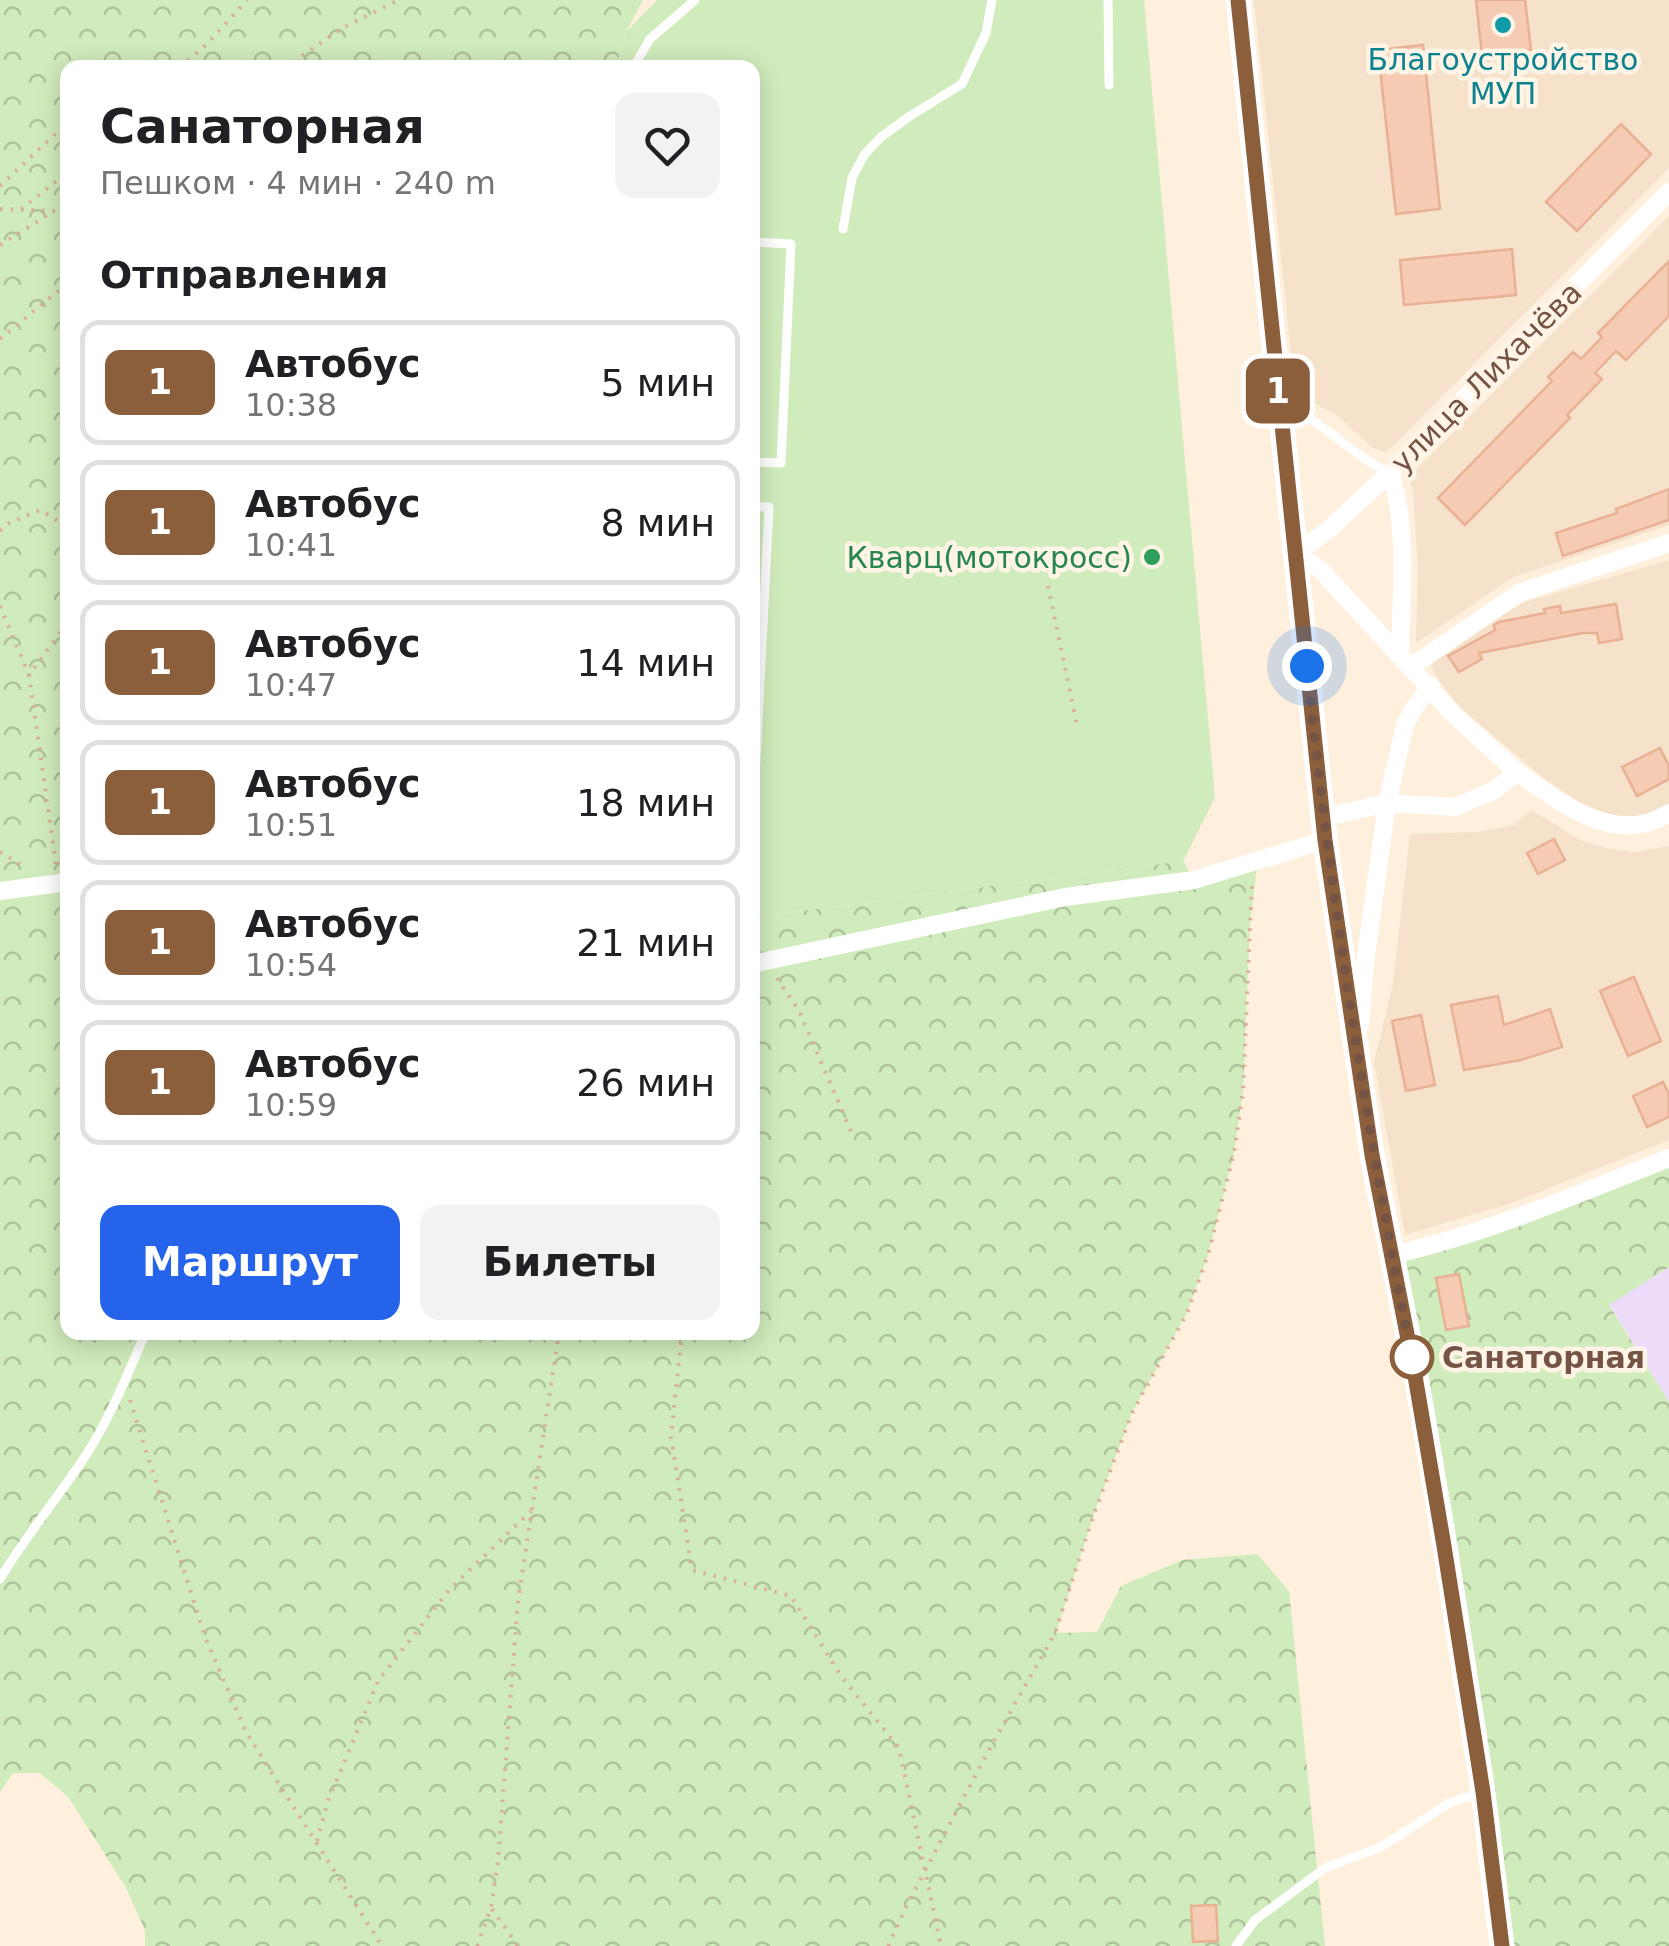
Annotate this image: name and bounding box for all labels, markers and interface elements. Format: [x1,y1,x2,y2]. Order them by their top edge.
marker: Благоустройство МУП [1492,14,1514,36]
place label: Благоустройство МУП [1368,42,1638,111]
button: heart [615,93,720,198]
text: Санаторная [100,98,425,154]
text: Пешком · 4 мин · 240 m [100,164,496,202]
text: Отправления [100,253,388,297]
street label: улица Лихачёва [1383,274,1589,480]
text: Автобус [245,342,420,386]
line badge: 1 [1246,358,1310,424]
text: 5 мин [601,361,715,405]
text: 1 [148,362,172,402]
text: 1 [1266,371,1290,411]
text: 10:38 [245,386,337,424]
text: Автобус [245,482,420,526]
text: 8 мин [601,501,715,545]
text: 1 [148,502,172,542]
text: 10:41 [245,526,337,564]
place label: Кварц(мотокросс) [846,540,1132,575]
marker: Кварц(мотокросс) [1141,546,1163,568]
text: Автобус [245,622,420,666]
text: 14 мин [576,641,715,685]
your location [1282,641,1332,691]
text: 1 [148,642,172,682]
text: 10:47 [245,666,337,704]
text: Автобус [245,762,420,806]
text: 18 мин [576,781,715,825]
text: 1 [148,782,172,822]
text: 10:51 [245,806,337,844]
text: Автобус [245,902,420,946]
text: 21 мин [576,921,715,965]
text: 1 [148,922,172,962]
text: 10:54 [245,946,337,984]
text: Автобус [245,1042,420,1086]
text: 26 мин [576,1061,715,1105]
text: 1 [148,1062,172,1102]
text: 10:59 [245,1086,337,1124]
button: Маршрут [100,1205,400,1320]
button: Билеты [420,1205,720,1320]
marker: Санаторная [1391,1336,1433,1378]
place label: Санаторная [1442,1340,1645,1375]

